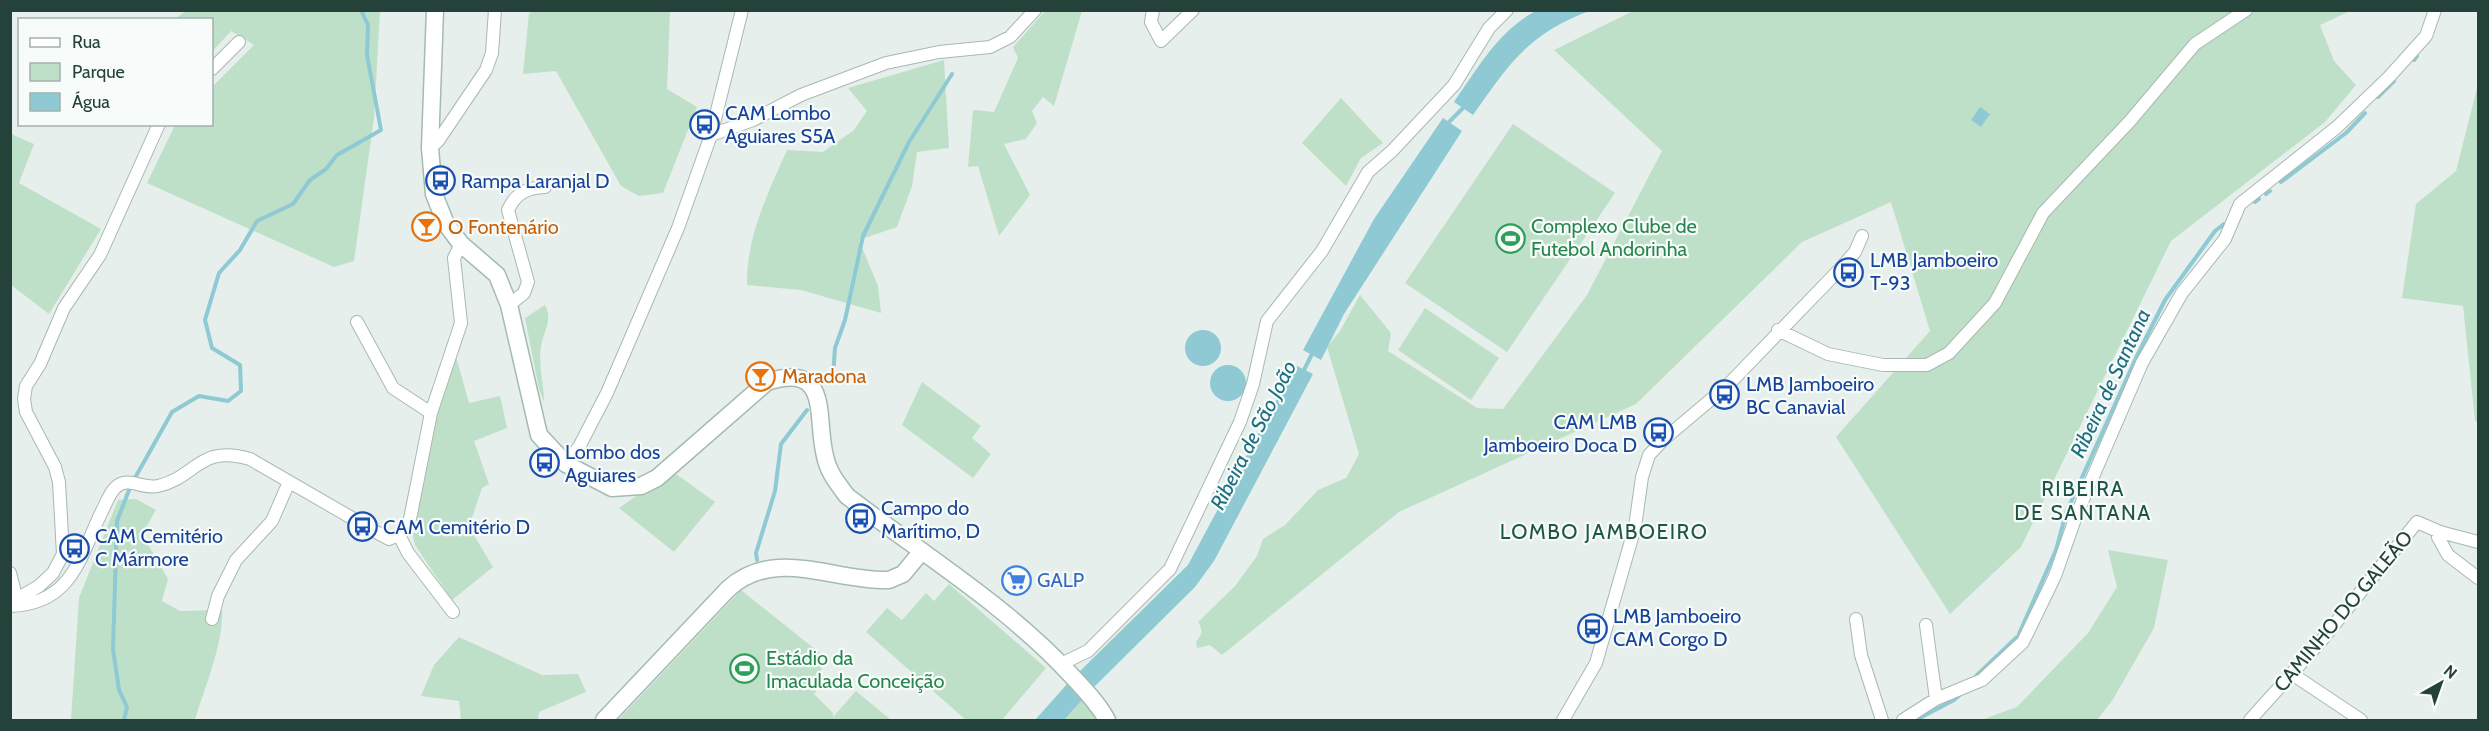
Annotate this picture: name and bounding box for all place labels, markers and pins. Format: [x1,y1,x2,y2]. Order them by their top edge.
place label: CAM Lombo Aguiares S5A [725,101,836,148]
bus stop icon: CAM Lombo Aguiares S5A [688,109,720,141]
bus stop icon: Rampa Laranjal D [424,165,456,197]
place label: Rampa Laranjal D [461,169,610,193]
bar icon: O Fontenário [411,211,443,243]
place label: Complexo Clube de Futebol Andorinha [1531,214,1697,261]
place label: O Fontenário [448,215,559,239]
sports icon: Complexo Clube de Futebol Andorinha [1494,222,1526,254]
place label: LMB Jamboeiro T-93 [1870,248,1998,295]
bus stop icon: LMB Jamboeiro T-93 [1833,256,1865,288]
bar icon: Maradona [745,360,777,392]
place label: Maradona [782,364,867,388]
place label: LMB Jamboeiro BC Canavial [1746,372,1874,419]
bus stop icon: LMB Jamboeiro BC Canavial [1709,379,1741,411]
place label: CAM LMB Jamboeiro Doca D [1483,410,1637,457]
bus stop icon: CAM LMB Jamboeiro Doca D [1642,417,1674,449]
place label: Lombo dos Aguiares [565,440,660,487]
bus stop icon: Lombo dos Aguiares [528,447,560,479]
place label: Campo do Marítimo, D [881,496,980,543]
bus stop icon: Campo do Marítimo, D [844,503,876,535]
bus stop icon: CAM Cemitério D [346,511,378,543]
place label: CAM Cemitério D [383,515,530,539]
place label: CAM Cemitério C Mármore [95,524,223,571]
bus stop icon: CAM Cemitério C Mármore [58,532,90,564]
supermarket icon: GALP [1000,564,1032,596]
place label: GALP [1037,568,1084,592]
place label: LMB Jamboeiro CAM Corgo D [1613,604,1741,651]
bus stop icon: LMB Jamboeiro CAM Corgo D [1576,612,1608,644]
place label: Estádio da Imaculada Conceição [766,646,944,693]
sports icon: Estádio da Imaculada Conceição [729,653,761,685]

